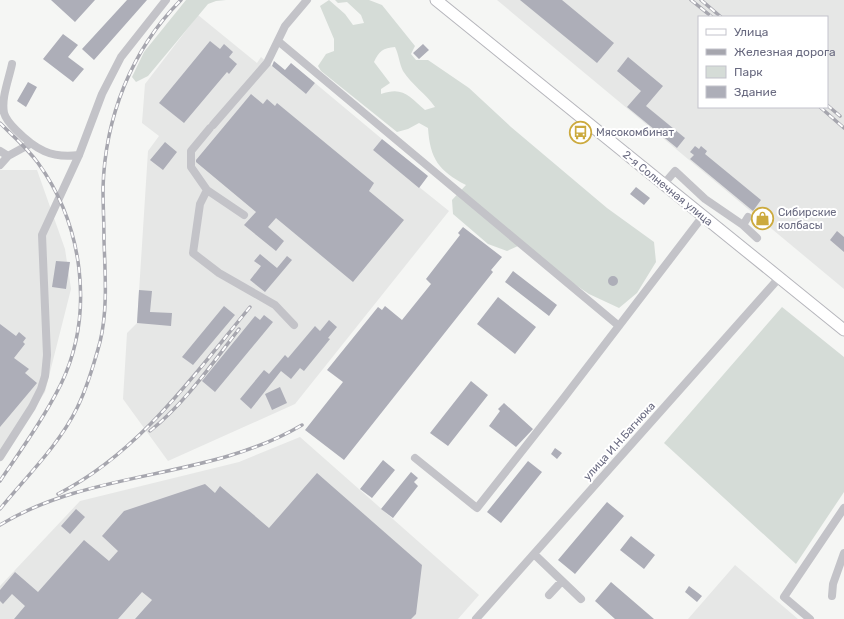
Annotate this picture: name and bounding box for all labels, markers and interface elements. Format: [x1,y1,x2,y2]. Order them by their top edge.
legend [698,16,828,108]
text: Улица [734,25,768,39]
text: Железная дорога [734,45,836,59]
text: Парк [734,65,763,79]
text: Здание [734,85,777,99]
bus stop icon: Мясокомбинат [568,119,594,145]
place label: Мясокомбинат [596,126,674,139]
street label: 2-я Солнечная улица [620,148,715,229]
shop icon: Сибирские колбасы [749,205,775,231]
place label: Сибирские колбасы [778,206,837,232]
street label: улица И.Н.Багнюка [581,400,658,483]

